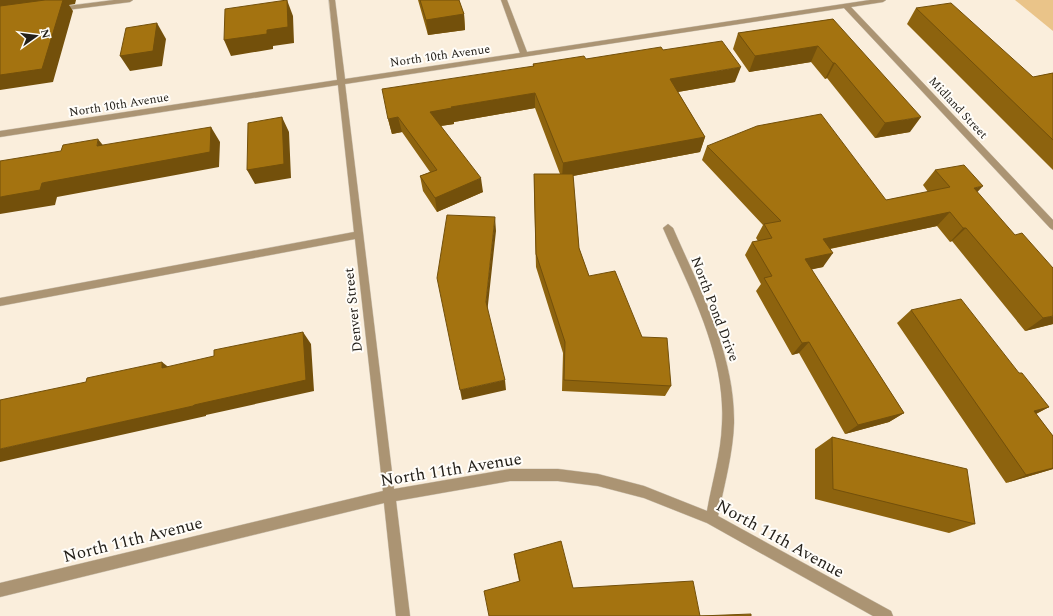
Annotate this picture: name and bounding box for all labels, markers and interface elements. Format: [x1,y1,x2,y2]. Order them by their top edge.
north arrow [16,16,56,56]
text: N [36,27,55,40]
street label: North 10th Avenue [389,40,491,72]
street label: Midland Street [924,72,992,144]
street label: North 10th Avenue [68,88,171,122]
street label: North Pond Drive [685,253,745,365]
street label: Denver Street [338,267,368,353]
street label: North 11th Avenue [378,446,524,494]
street label: North 11th Avenue [711,493,849,585]
street label: North 11th Avenue [61,510,205,570]

